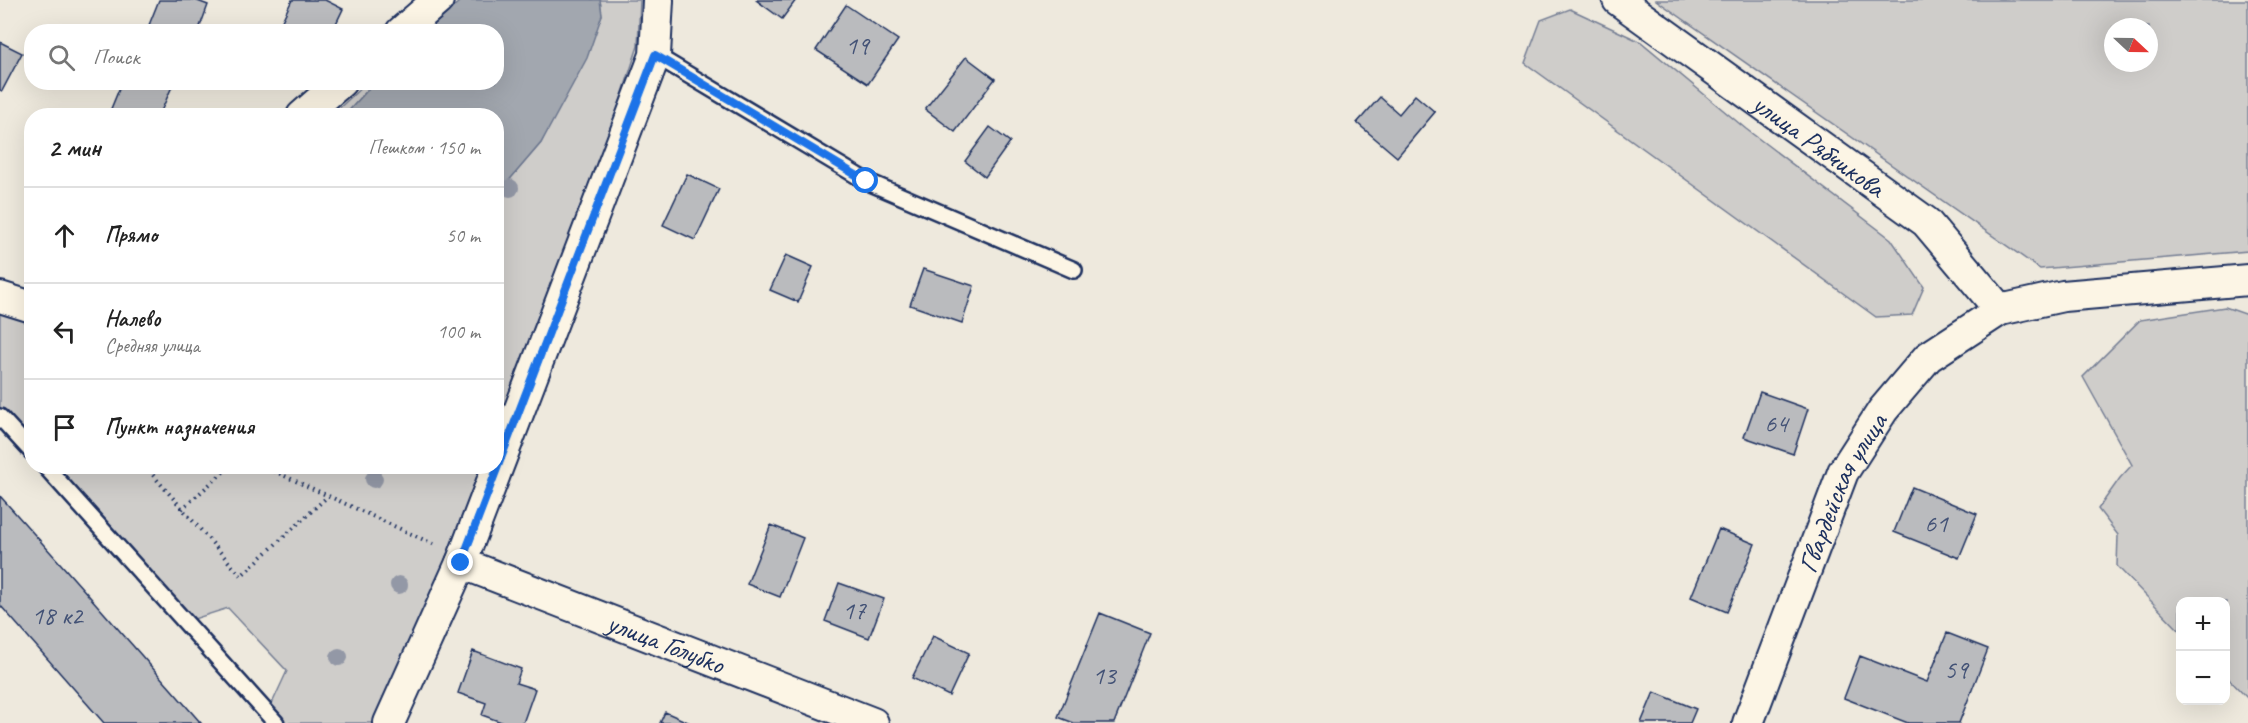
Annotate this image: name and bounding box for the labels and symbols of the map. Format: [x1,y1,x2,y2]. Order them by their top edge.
north arrow [2104,18,2158,72]
house number: 19 [845,29,871,62]
street label: улица Рябчикова [1745,84,1894,205]
route start [852,167,878,193]
street label: Гвардейская улица [1789,405,1895,577]
house number: 64 [1764,407,1790,440]
house number: 61 [1924,507,1949,540]
route end [447,549,473,575]
house number: 17 [842,594,867,627]
house number: 18 к2 [32,599,85,632]
street label: улица Голубко [601,603,732,682]
house number: 59 [1944,653,1970,686]
house number: 13 [1092,659,1118,692]

